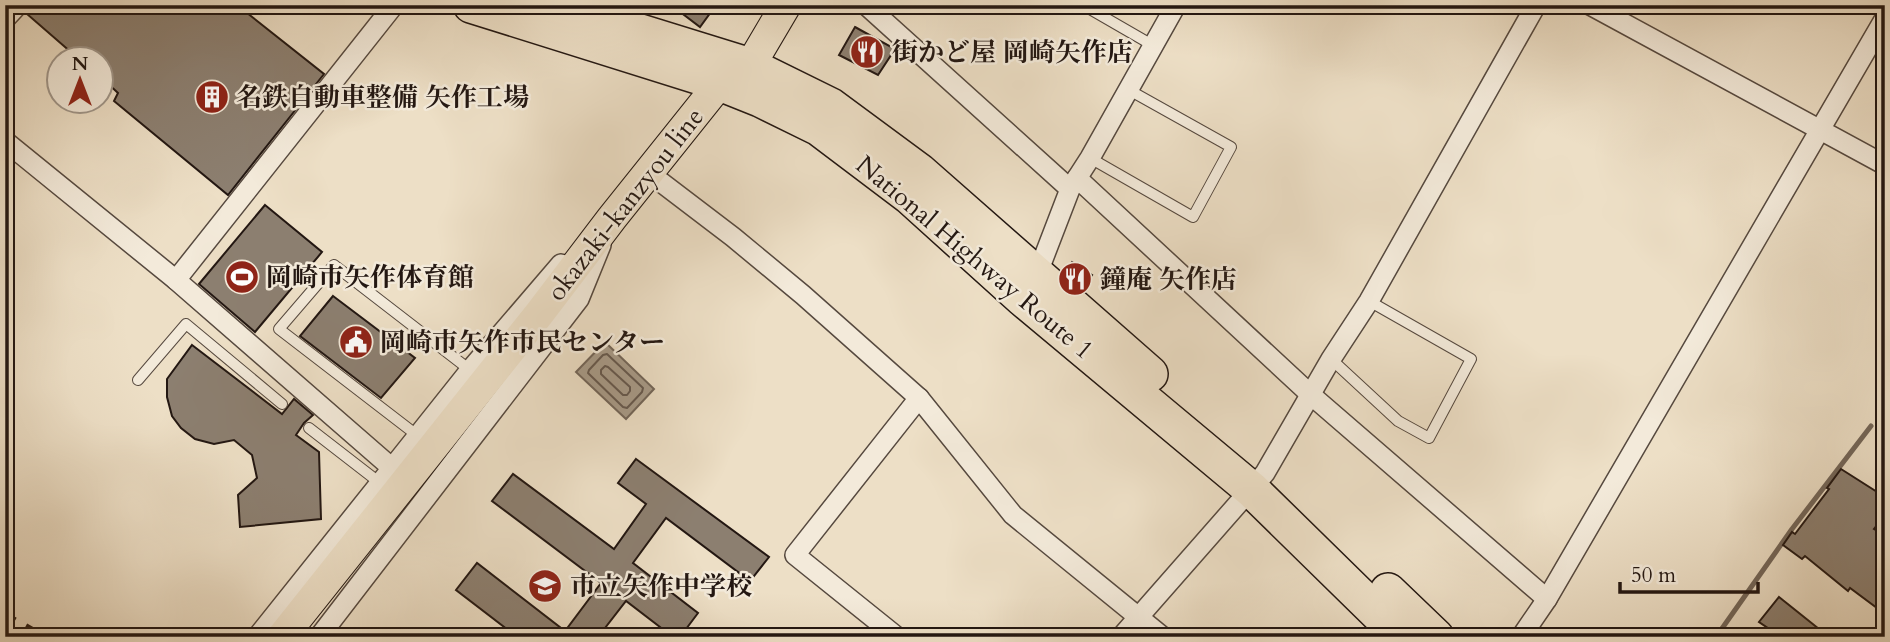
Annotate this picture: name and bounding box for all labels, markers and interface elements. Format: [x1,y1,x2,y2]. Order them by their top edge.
restaurant icon: 街かど屋 岡崎矢作店 [848,33,886,71]
place label: 街かど屋 岡崎矢作店 [892,35,1133,70]
north arrow [46,46,116,116]
text: N [72,51,89,77]
building icon: 名鉄自動車整備 矢作工場 [193,78,231,116]
place label: 名鉄自動車整備 矢作工場 [236,80,529,115]
street label: okazaki-kanzyou line [539,101,712,308]
street label: National Highway Route 1 [849,148,1101,367]
sports icon: 岡崎市矢作体育館 [223,258,261,296]
place label: 岡崎市矢作体育館 [266,260,474,295]
restaurant icon: 鐘庵 矢作店 [1056,260,1094,298]
place label: 鐘庵 矢作店 [1100,262,1237,297]
public building icon: 岡崎市矢作市民センター [337,323,375,361]
place label: 岡崎市矢作市民センター [380,325,665,360]
scale bar [1620,551,1759,595]
text: 50 m [1631,561,1676,590]
school or university icon: 市立矢作中学校 [526,567,564,605]
place label: 市立矢作中学校 [570,569,752,604]

